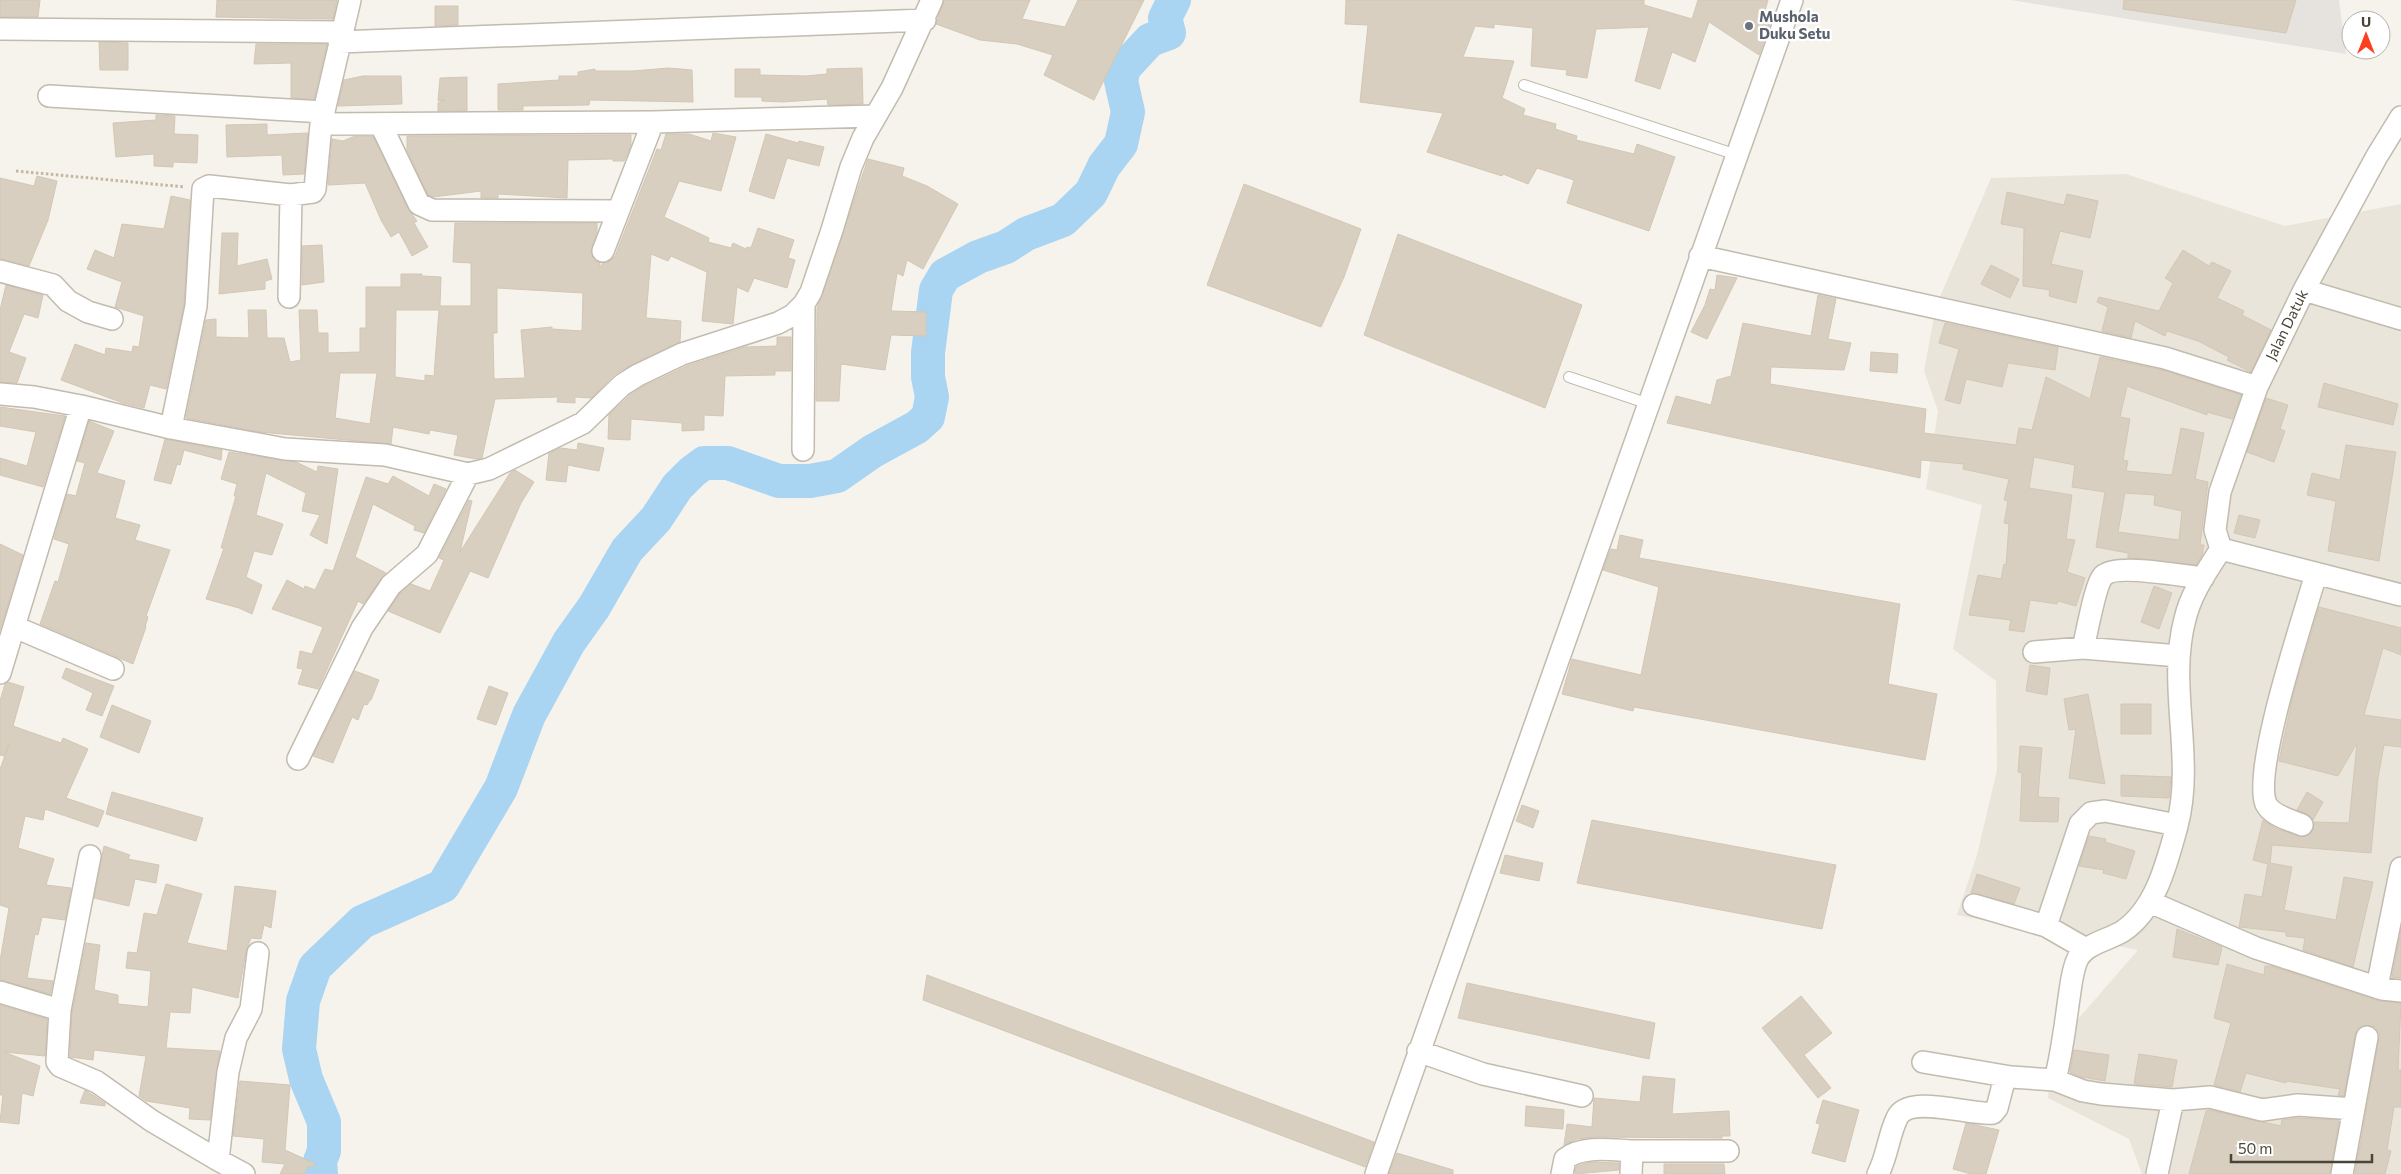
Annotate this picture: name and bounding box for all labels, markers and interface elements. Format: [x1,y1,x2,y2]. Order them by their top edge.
place label: Mushola Duku Setu [1759,7,1830,42]
north arrow [2341,10,2391,60]
text: U [2361,13,2371,30]
marker: Mushola Duku Setu [1743,20,1755,32]
street label: Jalan Datuk [2261,286,2311,363]
scale bar [2231,1132,2372,1164]
text: 50 m [2238,1139,2272,1157]

